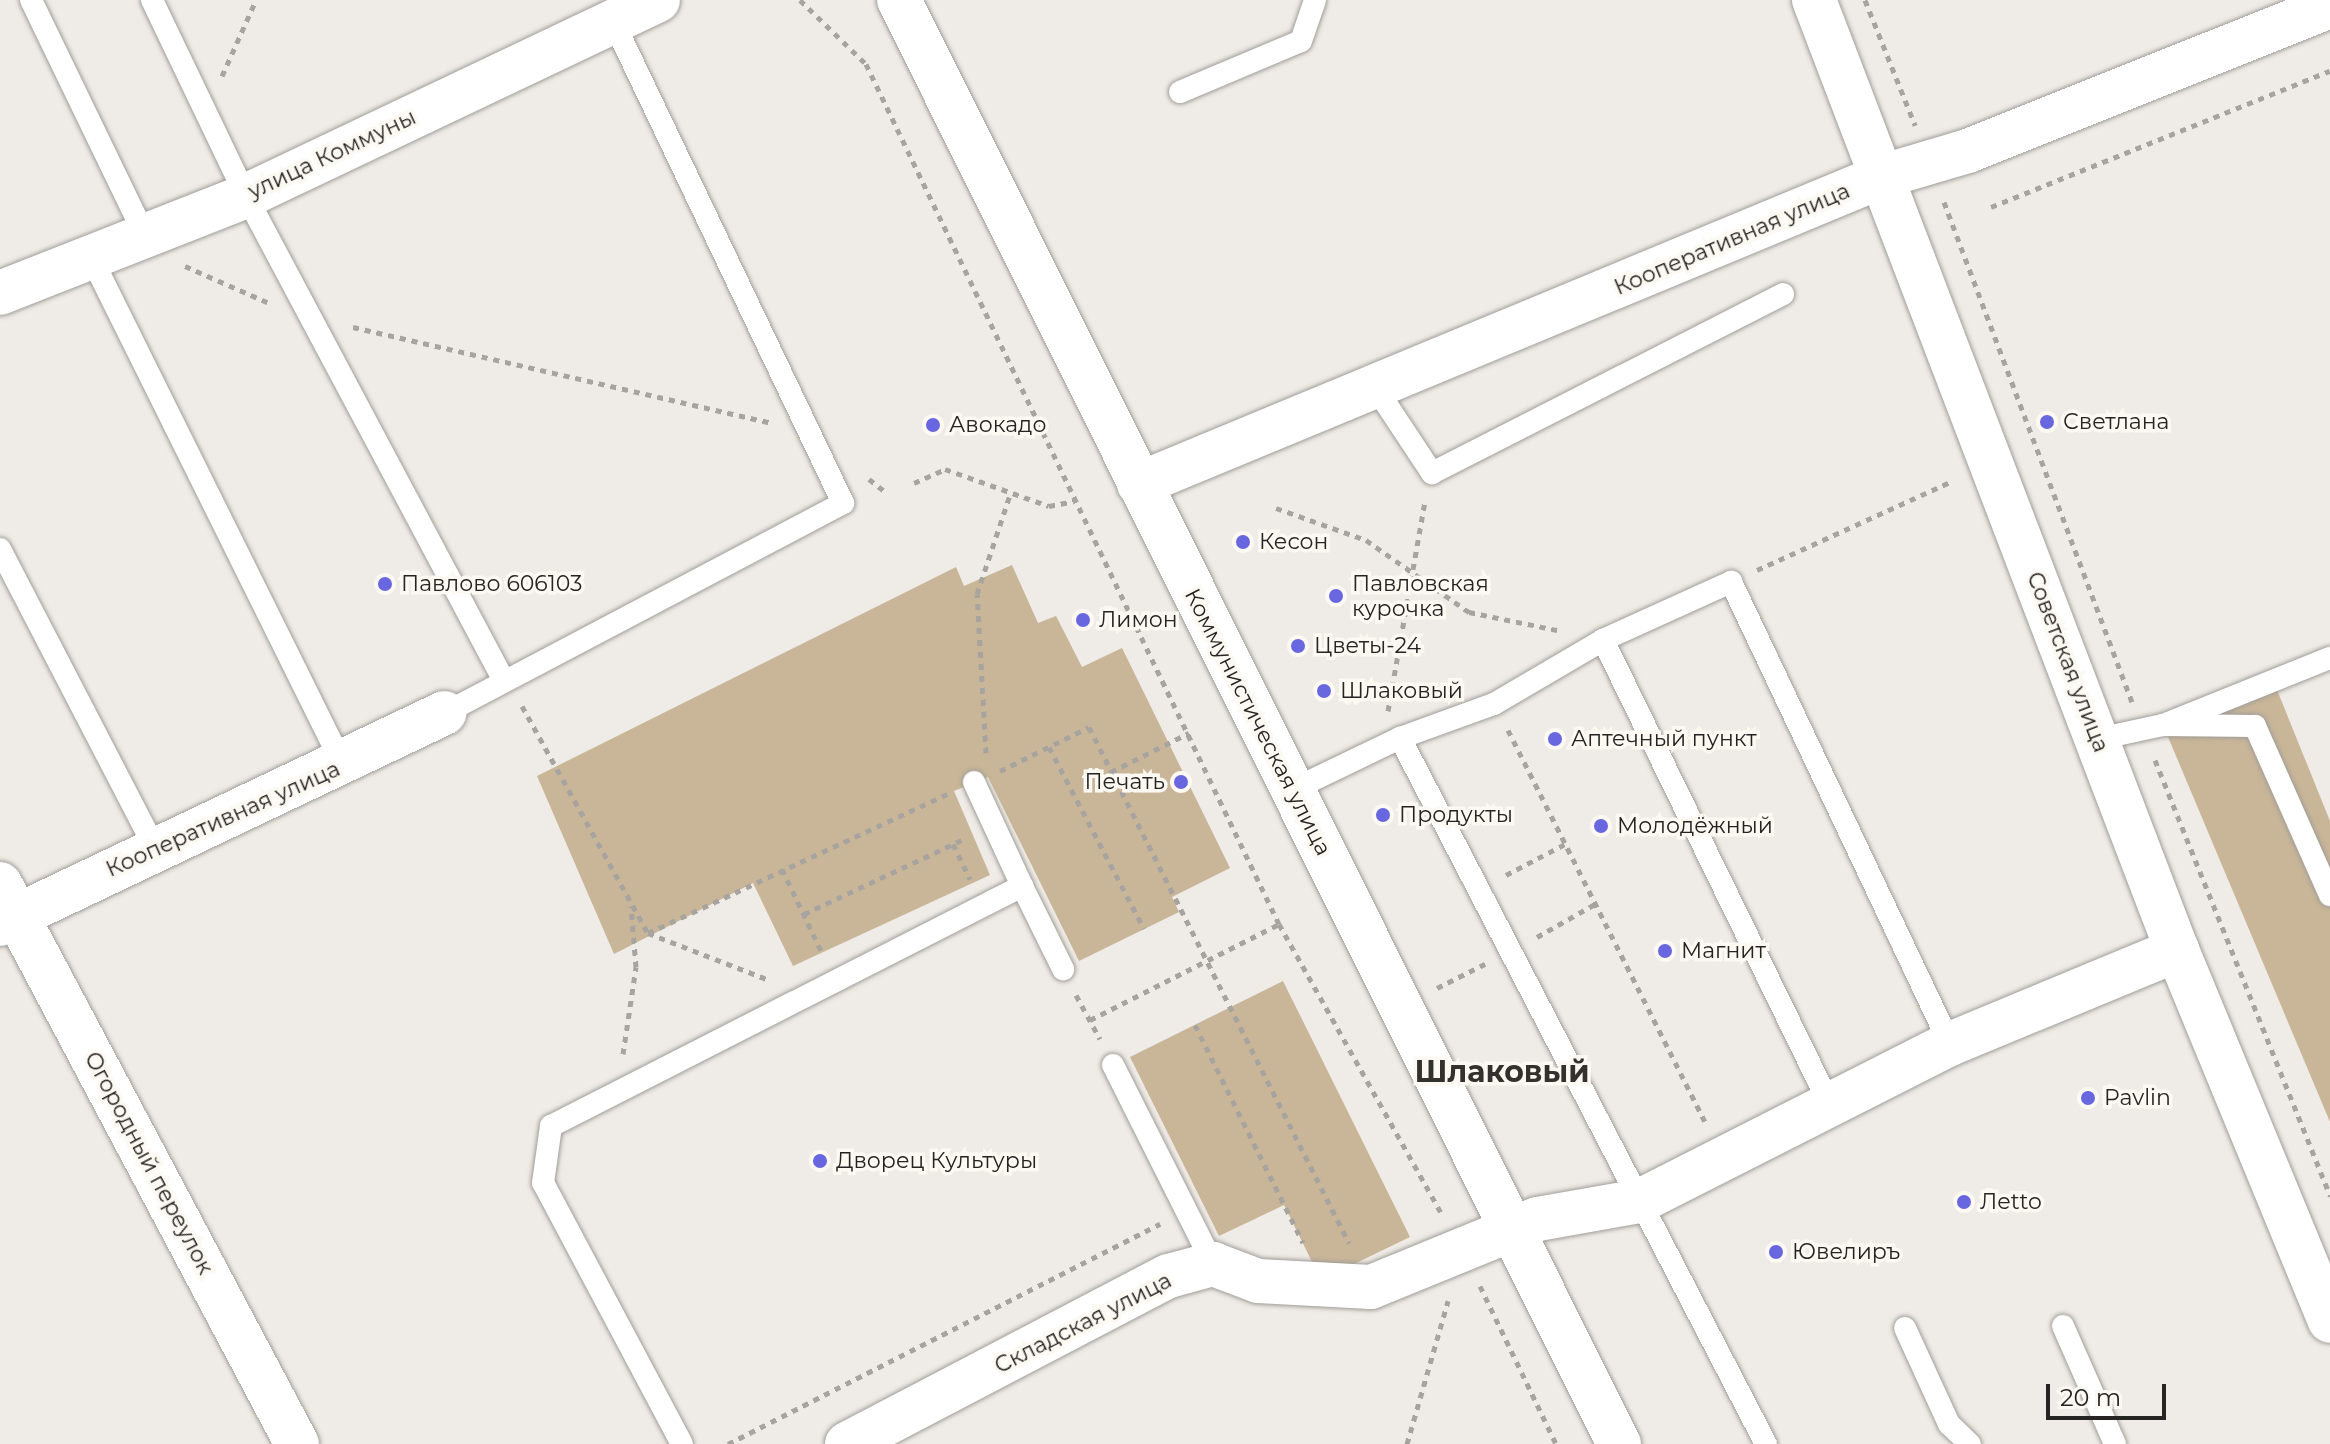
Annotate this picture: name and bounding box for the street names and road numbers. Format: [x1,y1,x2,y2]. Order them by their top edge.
street label: улица Коммуны [244,103,420,205]
street label: Кооперативная улица [1610,177,1854,301]
street label: Советская улица [2021,568,2115,756]
street label: Коммунистическая улица [1179,584,1337,860]
street label: Кооперативная улица [102,755,344,883]
street label: Огородный переулок [79,1047,219,1279]
street label: Складская улица [990,1267,1176,1379]

